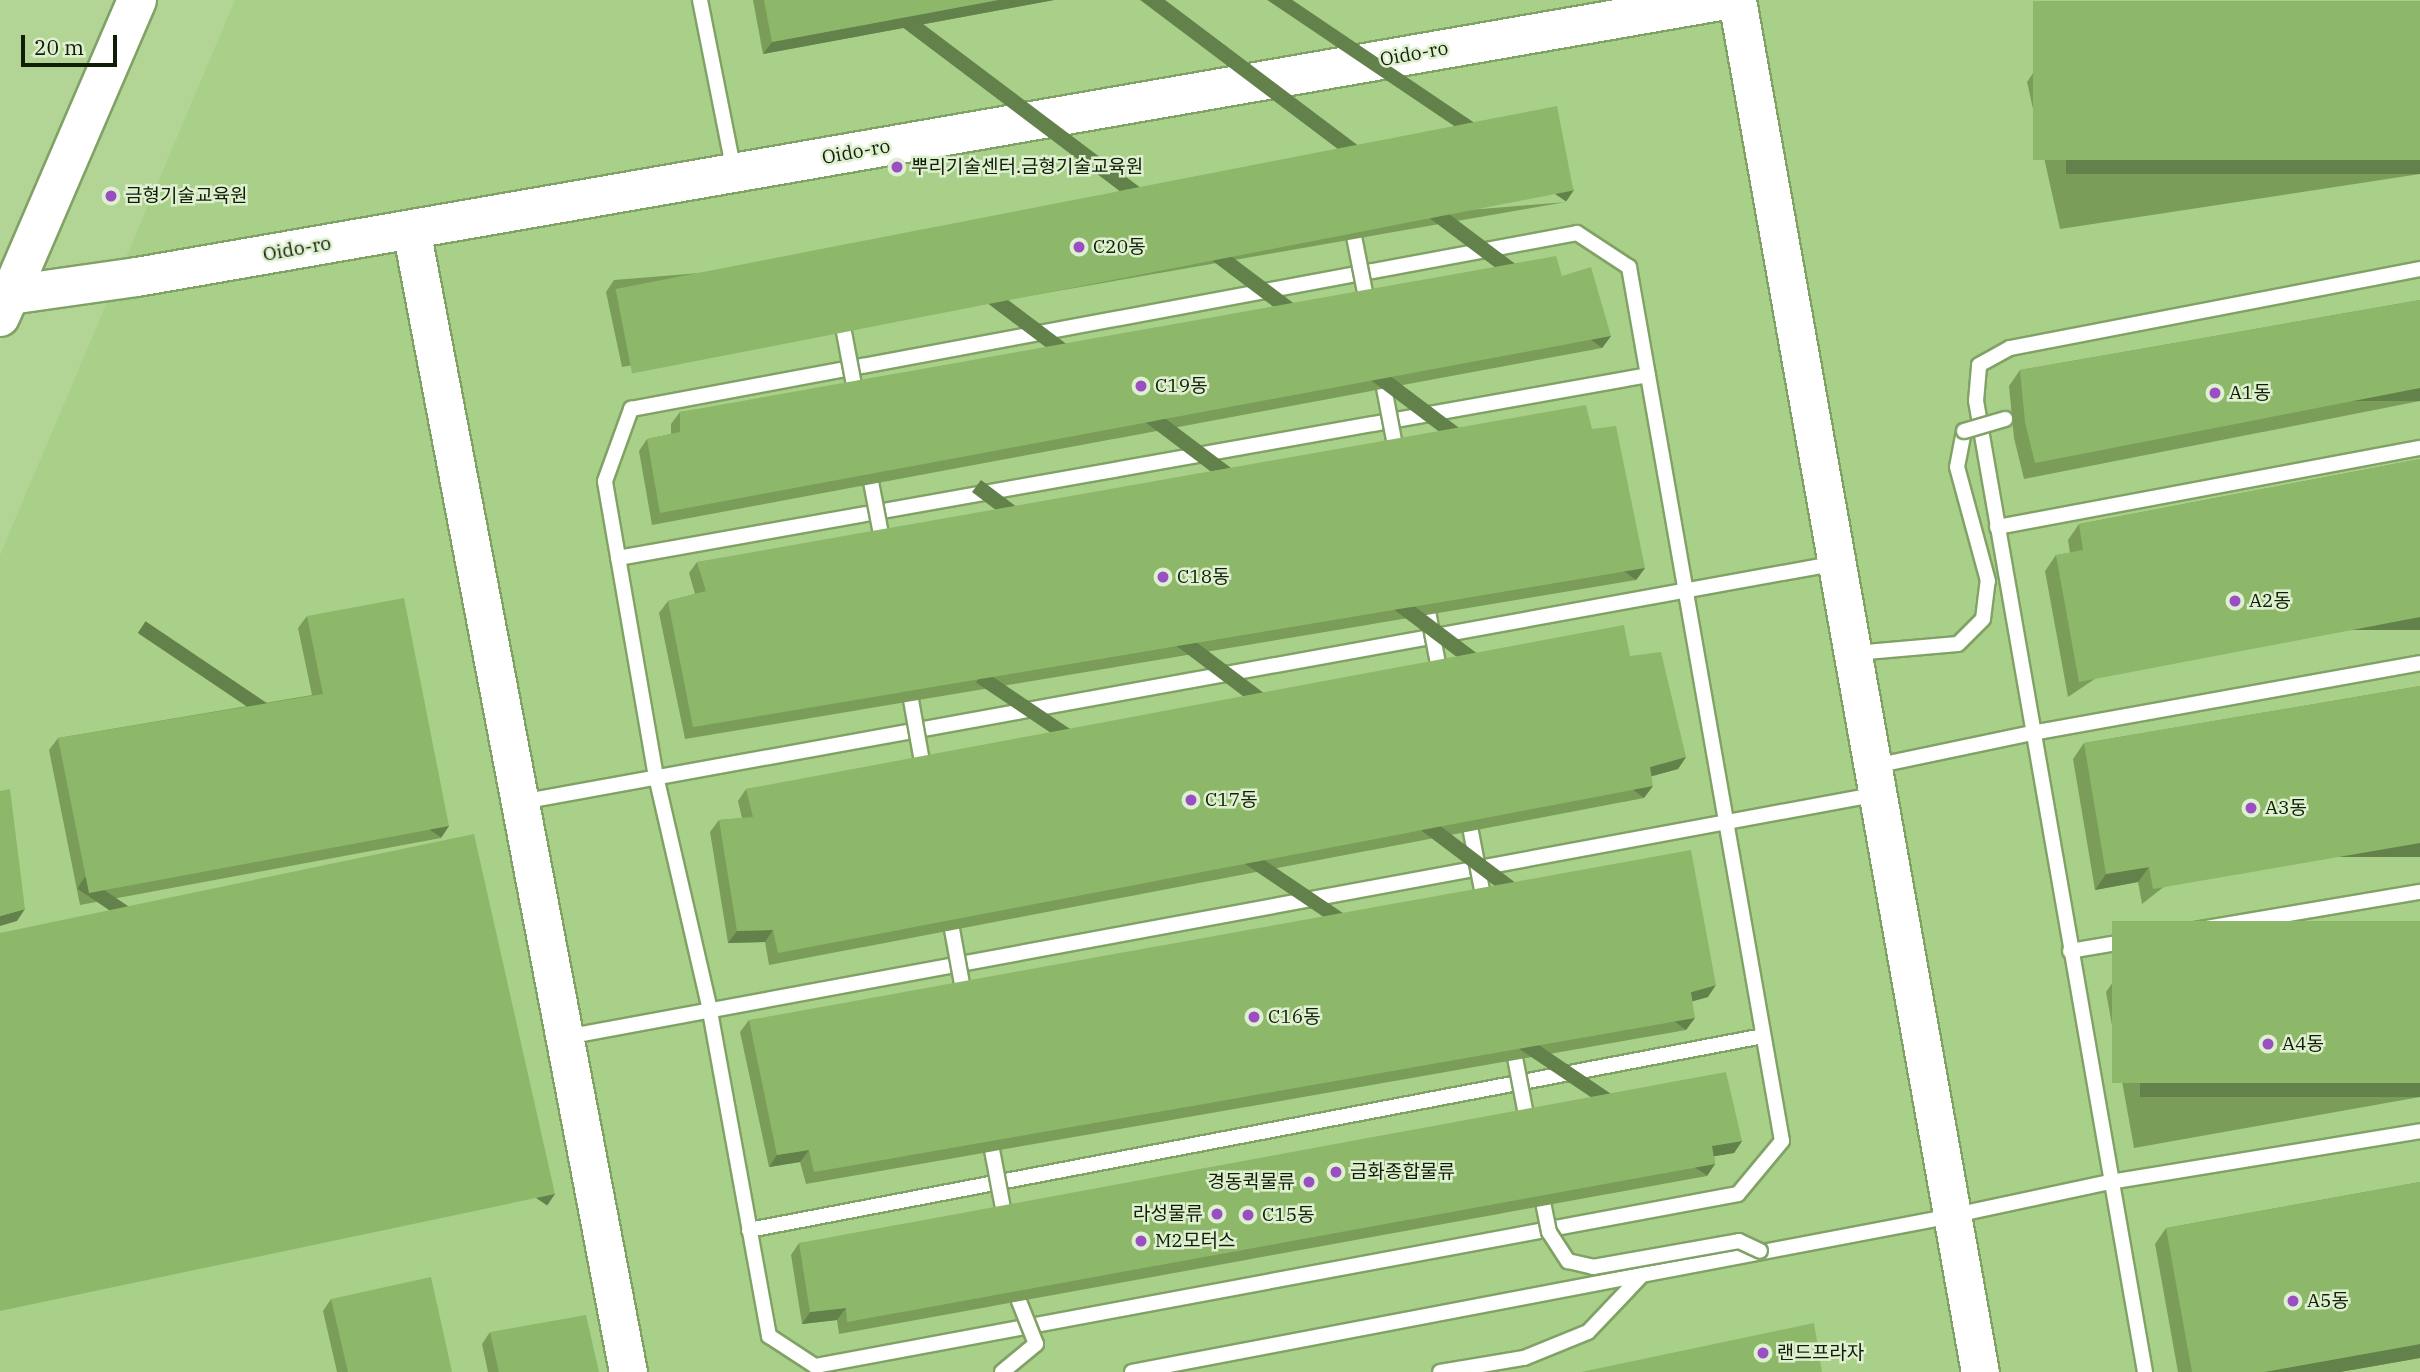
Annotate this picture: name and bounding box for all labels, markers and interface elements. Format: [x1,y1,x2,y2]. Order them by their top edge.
scale bar [24,21,121,65]
text: 20 m [34,33,84,61]
street label: Oido-ro [1378,37,1450,71]
street label: Oido-ro [820,135,892,169]
place label: 뿌리기술센터.금형기술교육원 [911,156,1143,178]
marker: 뿌리기술센터.금형기술교육원 [889,159,905,175]
place label: 금형기술교육원 [125,185,247,207]
marker: 금형기술교육원 [103,188,119,204]
street label: Oido-ro [261,232,333,266]
place label: C20동 [1093,236,1146,258]
marker: C20동 [1071,239,1087,255]
place label: C19동 [1155,375,1208,397]
marker: C19동 [1133,378,1149,394]
place label: A1동 [2229,382,2271,404]
marker: A1동 [2207,385,2223,401]
place label: C18동 [1177,566,1230,588]
marker: C18동 [1155,569,1171,585]
place label: A2동 [2249,590,2291,612]
marker: A2동 [2227,593,2243,609]
place label: C17동 [1205,789,1258,811]
marker: C17동 [1183,792,1199,808]
place label: A3동 [2265,797,2307,819]
marker: A3동 [2243,800,2259,816]
place label: C16동 [1268,1006,1321,1028]
marker: C16동 [1246,1009,1262,1025]
place label: A4동 [2282,1033,2324,1055]
marker: A4동 [2260,1036,2276,1052]
place label: 금화종합물류 [1350,1161,1455,1183]
marker: 금화종합물류 [1328,1164,1344,1180]
place label: 경동퀵물류 [1208,1171,1295,1193]
marker: 경동퀵물류 [1301,1174,1317,1190]
place label: 라성물류 [1133,1203,1203,1225]
place label: C15동 [1262,1204,1315,1226]
marker: 라성물류 [1209,1206,1225,1222]
marker: C15동 [1240,1207,1256,1223]
place label: M2모터스 [1155,1230,1235,1252]
marker: M2모터스 [1133,1233,1149,1249]
place label: A5동 [2307,1290,2349,1312]
marker: A5동 [2285,1293,2301,1309]
place label: 랜드프라자 [1777,1342,1864,1364]
marker: 랜드프라자 [1755,1345,1771,1361]

